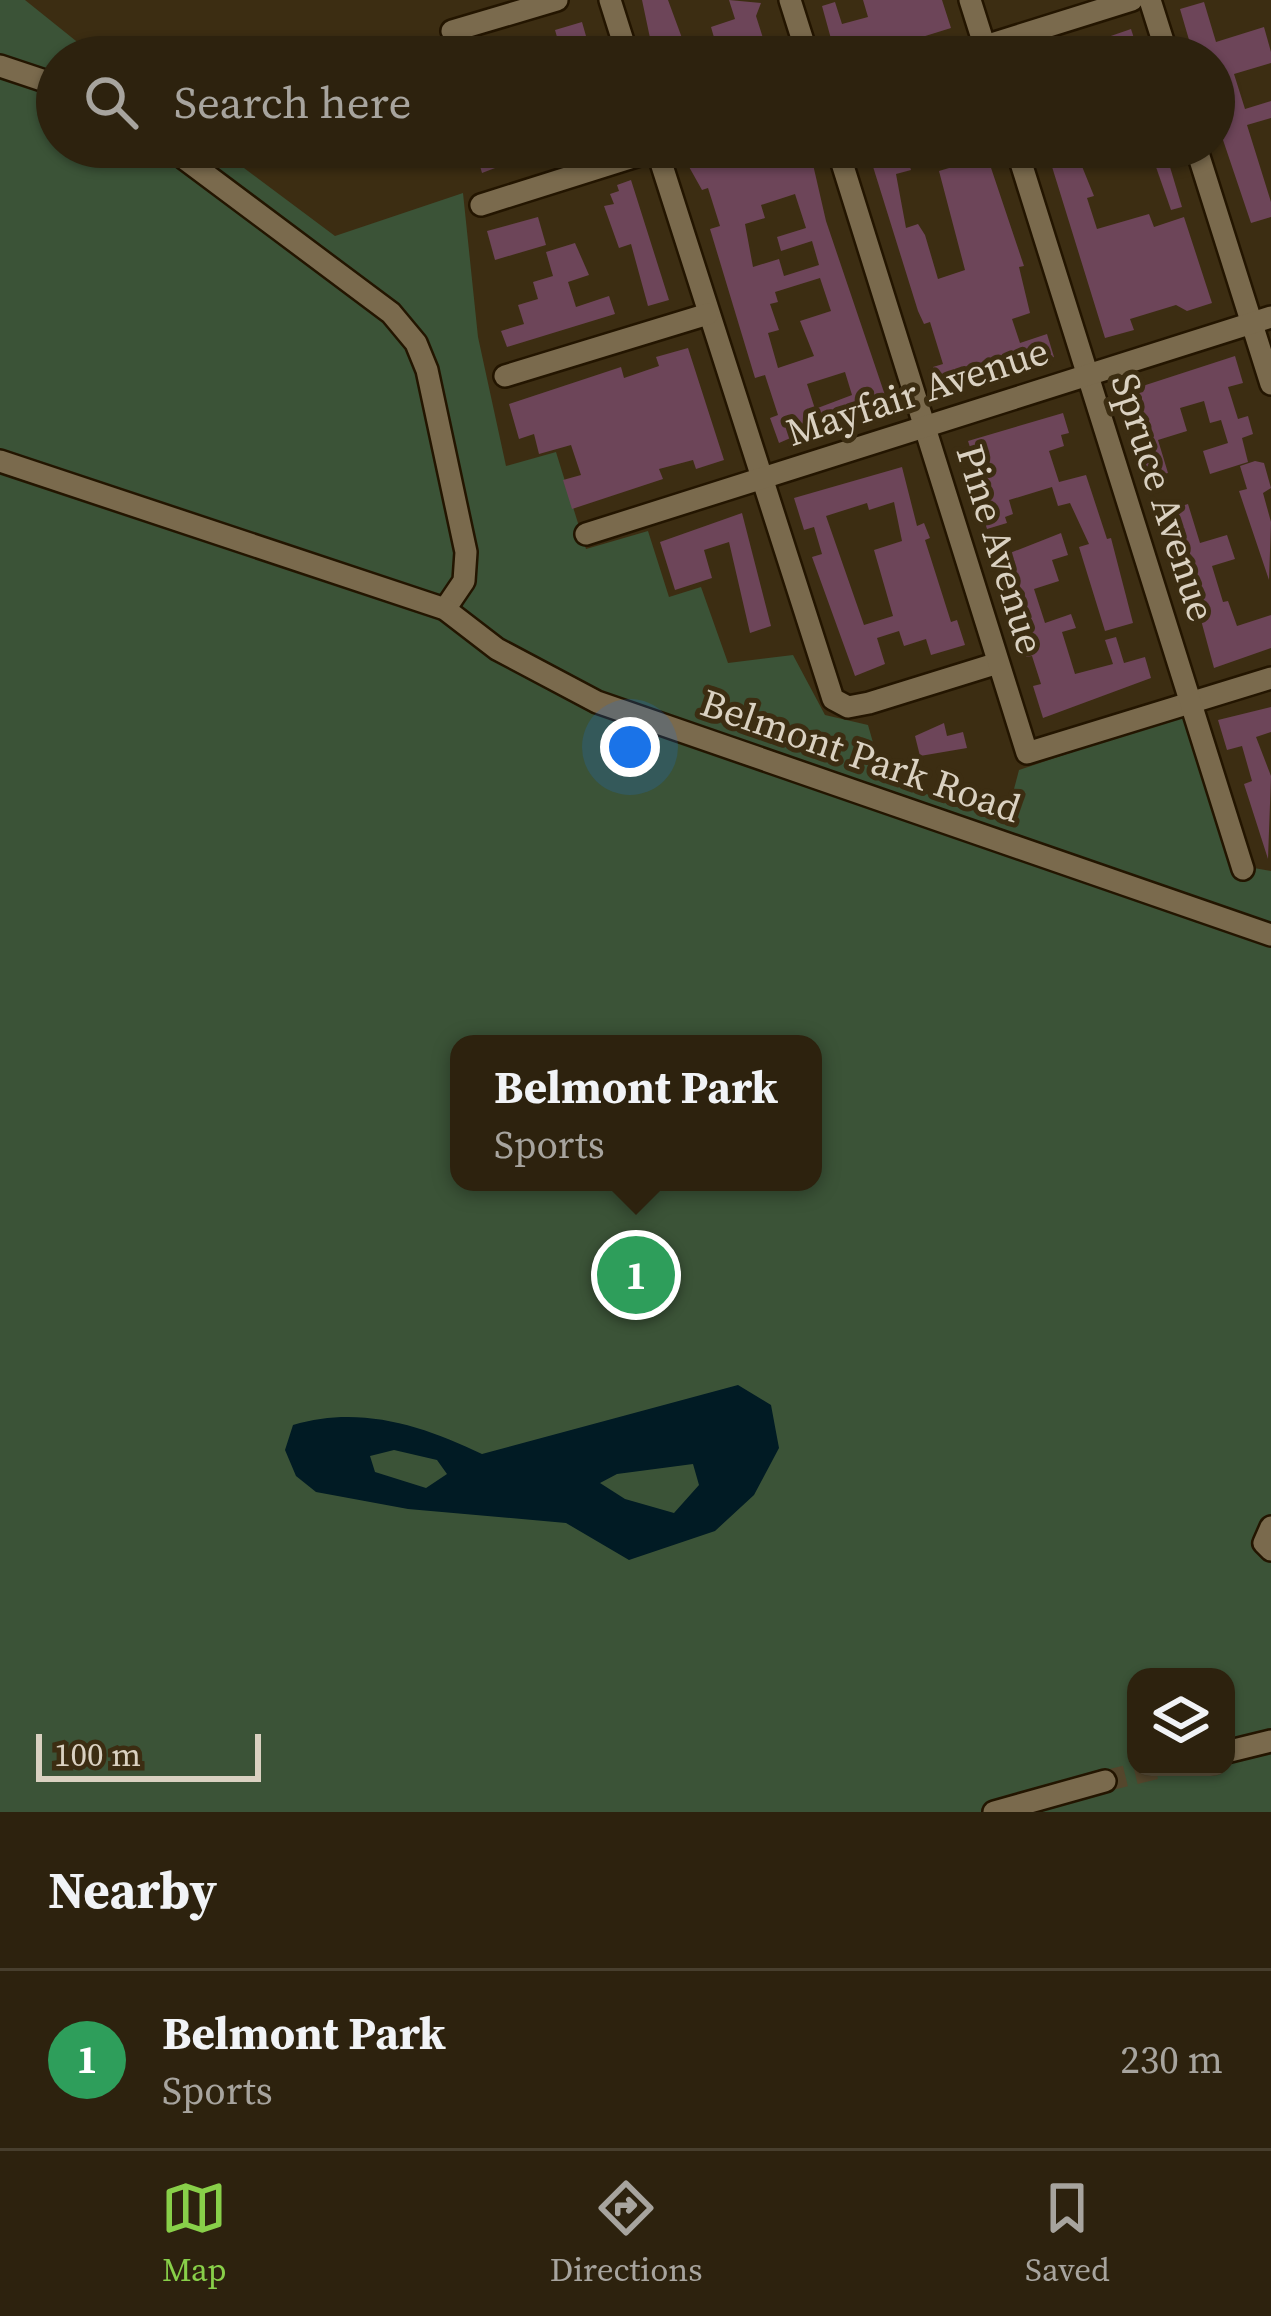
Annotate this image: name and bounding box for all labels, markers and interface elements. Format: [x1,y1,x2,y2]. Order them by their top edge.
search box [36,36,1235,168]
icon: search [78,69,144,135]
text: Search here [174,71,411,133]
street label: Mayfair Avenue [779,324,1055,459]
street label: Spruce Avenue [1099,367,1228,628]
street label: Pine Avenue [944,438,1057,660]
street label: Belmont Park Road [694,676,1028,835]
your location [600,717,660,777]
popup [450,1035,822,1191]
text: Belmont Park [494,1056,778,1118]
text: Sports [494,1118,605,1171]
pin: 1 [597,1230,675,1320]
map controls [1127,1668,1235,1776]
button: layers [1127,1668,1235,1776]
scale bar [36,1728,261,1781]
text: 100 m [54,1732,141,1777]
text: Nearby [48,1855,217,1925]
text: Belmont Park [162,2002,446,2064]
text: 1 [76,2033,98,2086]
text: 230 m [1120,2033,1223,2086]
text: Sports [162,2064,273,2117]
tab: Map [161,2175,227,2292]
tab: Directions [550,2175,703,2292]
tab: Saved [1025,2175,1110,2292]

